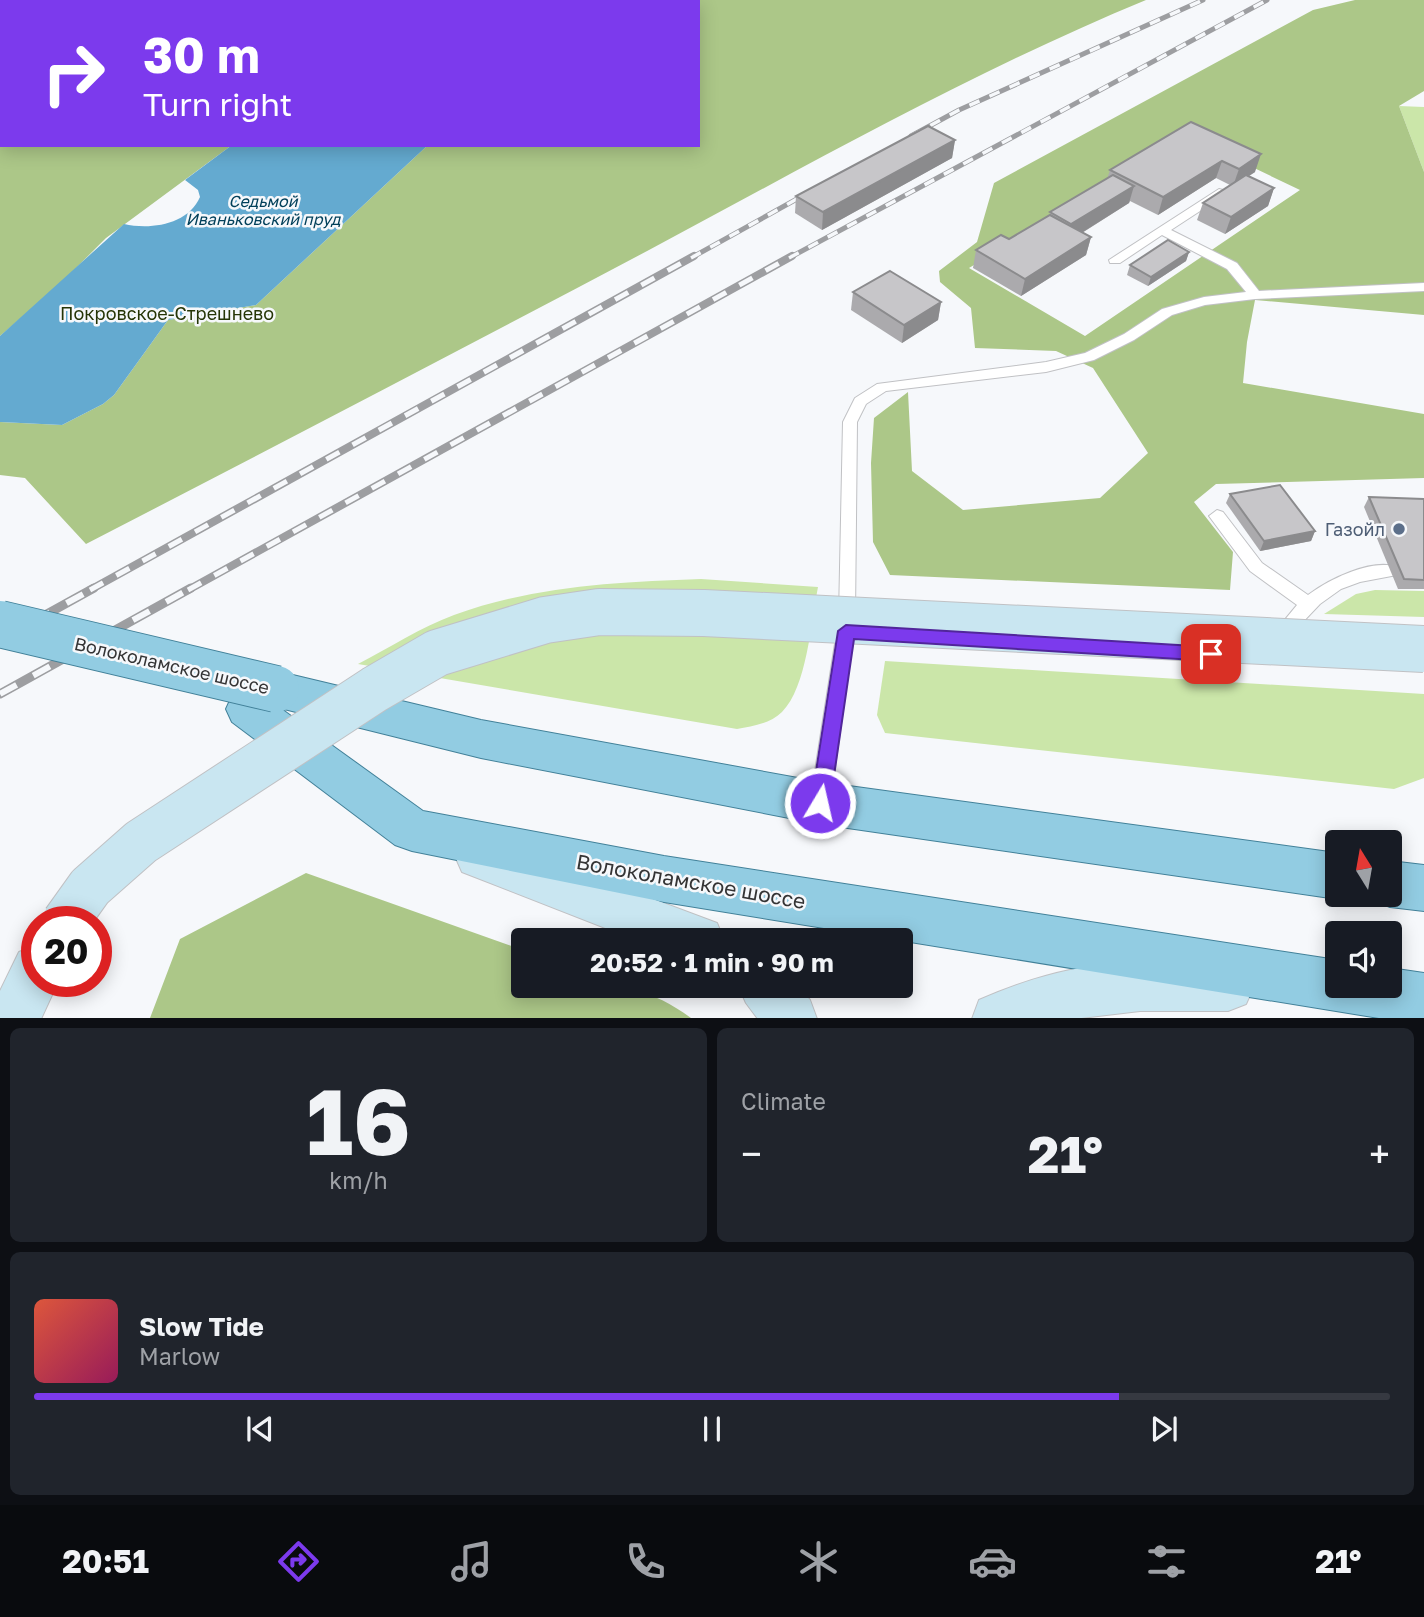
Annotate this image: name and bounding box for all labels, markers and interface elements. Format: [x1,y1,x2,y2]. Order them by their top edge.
text: 30 m [143,25,260,84]
icon: right [28,28,119,119]
text: Turn right [143,85,292,123]
water label: Седьмой Иваньковский пруд [186,191,342,229]
park label: Покровское-Стрешнево [60,302,274,324]
place label: Газойл [1325,518,1385,540]
marker: Газойл [1391,521,1407,537]
pin [1181,624,1241,684]
street label: Волоколамское шоссе [72,632,272,698]
icon: arrive [1192,635,1230,673]
position arrow [783,766,857,840]
north arrow [1325,830,1402,906]
map controls [1325,830,1402,998]
street label: Волоколамское шоссе [574,848,808,914]
speed limit sign: 20 [21,906,112,997]
button: sound [1325,921,1402,998]
text: 20:52 · 1 min · 90 m [590,947,834,978]
text: 16 [306,1066,411,1175]
text: Climate [741,1087,826,1115]
text: 21° [1028,1122,1103,1184]
text: − [741,1131,762,1176]
text: + [1369,1131,1390,1176]
text: km/h [329,1166,388,1194]
text: Slow Tide [139,1311,264,1342]
text: Marlow [139,1342,220,1370]
icon: previous [241,1410,279,1448]
icon: pause [693,1410,731,1448]
icon: next [1145,1410,1183,1448]
icon: directions [274,1537,323,1586]
icon: music [447,1537,496,1586]
icon: phone [621,1537,670,1586]
icon: climate [794,1537,843,1586]
icon: car [968,1537,1017,1586]
icon: filters [1142,1537,1191,1586]
text: 20:51 [62,1542,149,1580]
text: 21° [1315,1542,1362,1580]

